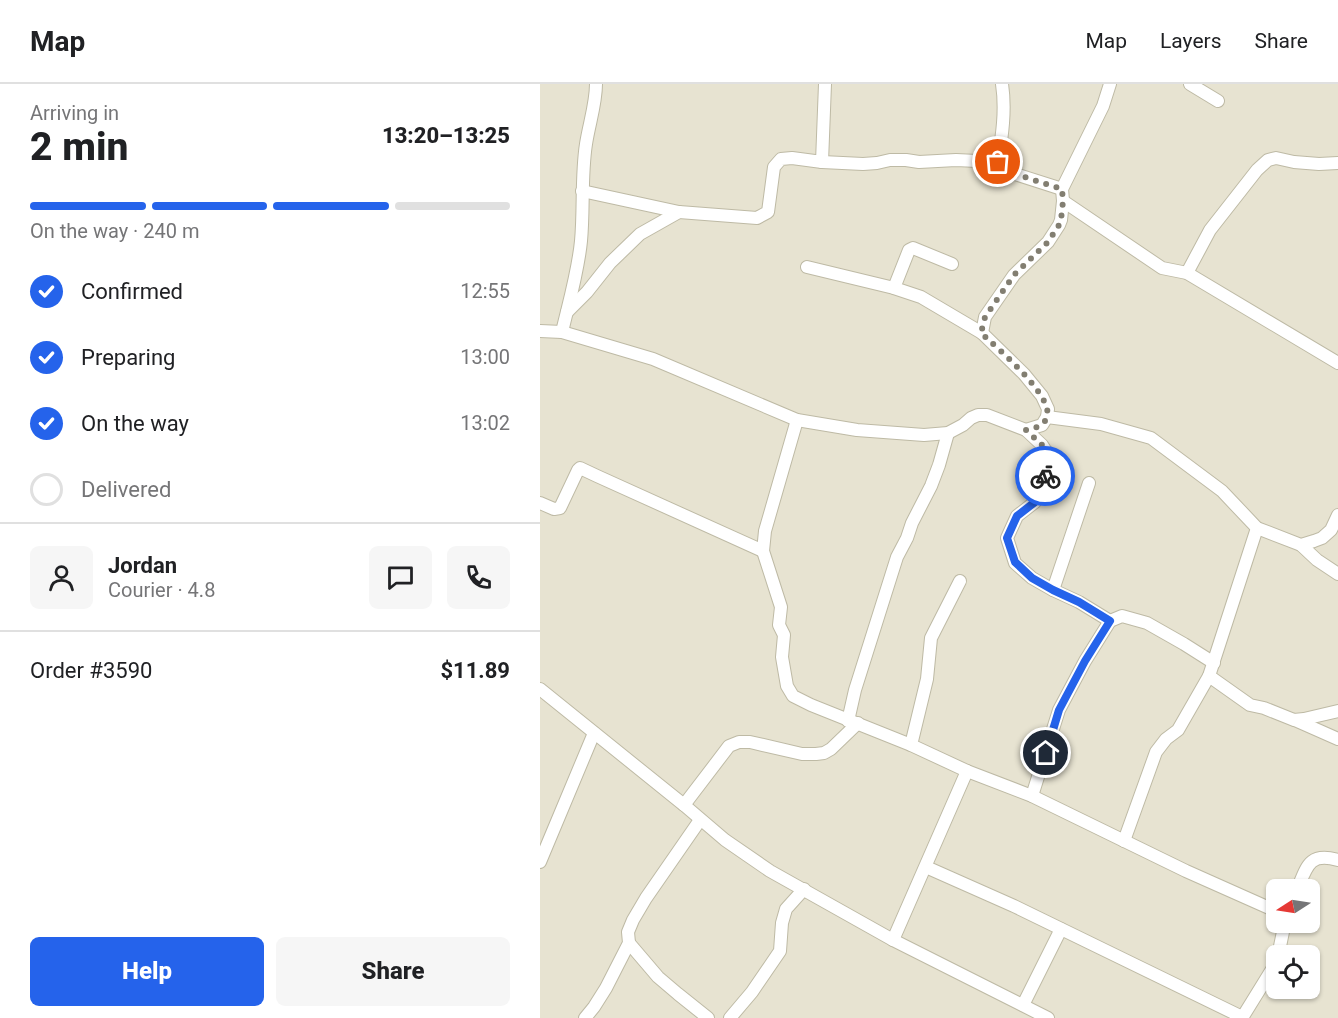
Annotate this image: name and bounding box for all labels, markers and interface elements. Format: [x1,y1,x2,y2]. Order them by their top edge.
text: Map [30,25,85,58]
text: Map [1085,29,1127,53]
text: Layers [1160,29,1221,53]
text: Share [1254,29,1308,53]
text: Arriving in [30,101,119,125]
text: 13:20–13:25 [382,123,510,148]
text: 2 min [30,124,128,170]
pin [972,136,1023,187]
icon: bag [981,145,1014,178]
text: On the way · 240 m [30,219,199,243]
icon: check [30,275,63,308]
text: Confirmed [81,279,183,304]
text: 12:55 [460,279,510,303]
icon: check [30,341,63,374]
text: Preparing [81,345,175,370]
text: 13:00 [460,345,510,369]
icon: check [30,407,63,440]
text: On the way [81,411,189,436]
text: 13:02 [460,411,510,435]
courier [1015,446,1075,506]
icon: bike [1029,460,1062,493]
text: Delivered [81,477,171,502]
button: person [30,546,93,609]
button: chat [369,546,432,609]
button: phone [447,546,510,609]
text: Jordan [108,553,177,578]
text: Courier · 4.8 [108,578,215,602]
text: Order #3590 [30,658,152,683]
text: $11.89 [441,658,510,683]
pin [1020,727,1071,778]
icon: home [1029,736,1062,769]
north arrow [1266,879,1320,933]
map controls [1266,879,1320,999]
button: Help [30,937,264,1006]
button: Share [276,937,510,1006]
button: locate [1266,945,1320,999]

